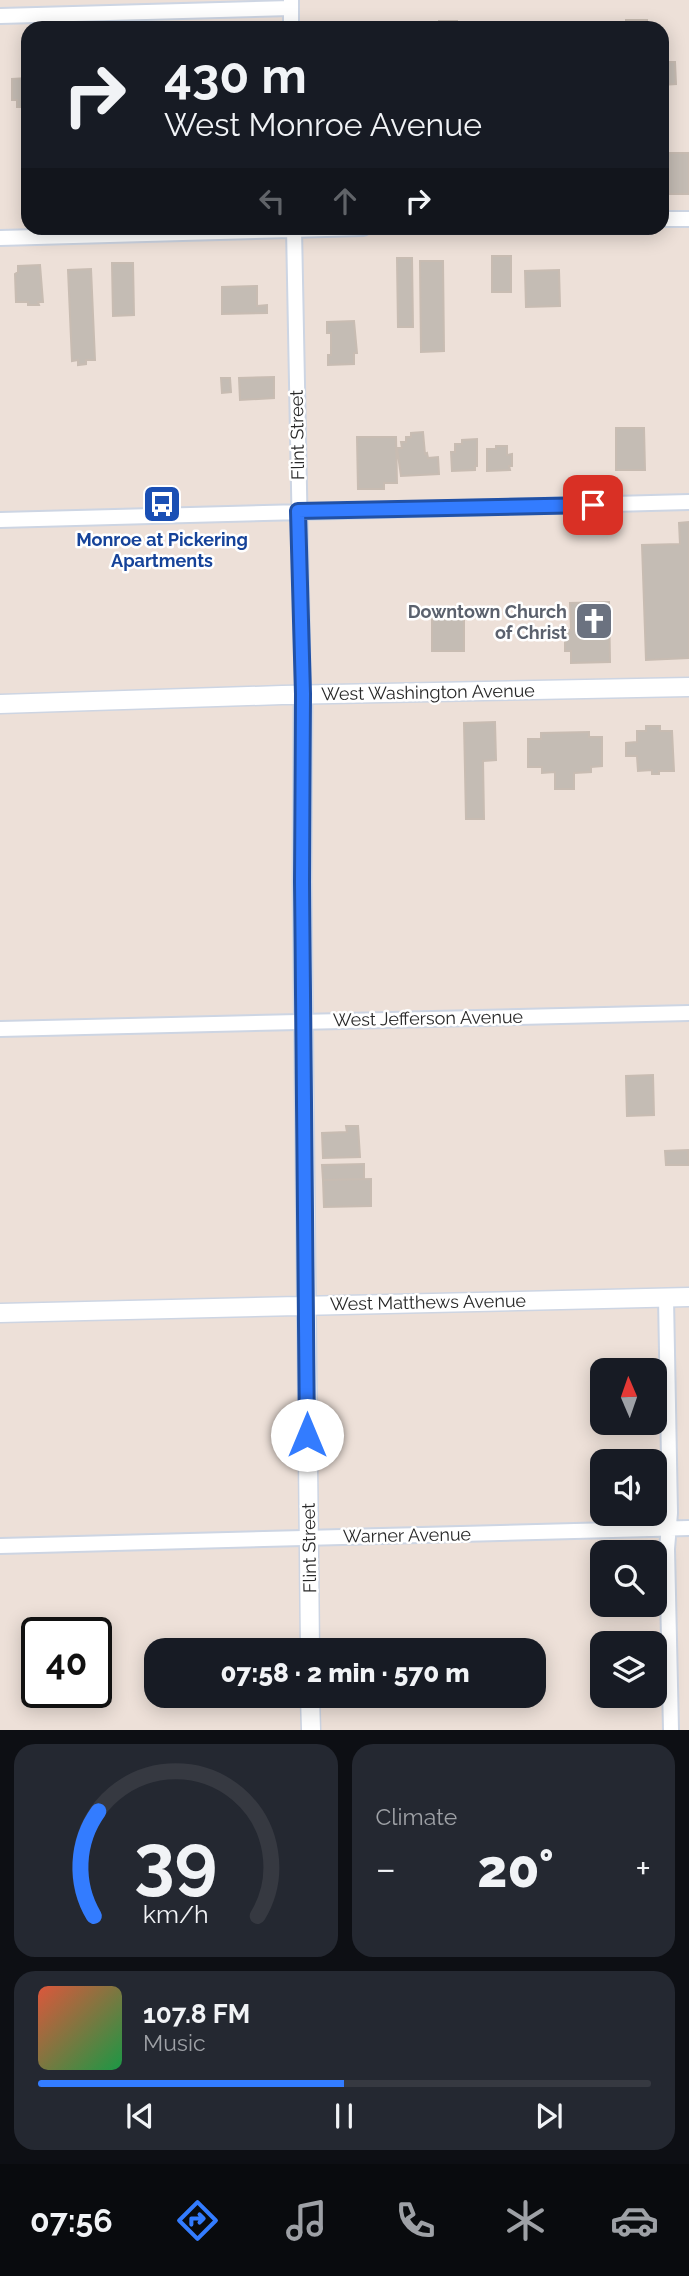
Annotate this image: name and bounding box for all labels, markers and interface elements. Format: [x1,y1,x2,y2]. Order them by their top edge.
text: 430 m [164,47,307,104]
icon: right [49,49,140,140]
text: West Monroe Avenue [164,106,482,143]
icon: left [253,182,291,220]
icon: ahead [326,182,364,220]
icon: right [399,182,437,220]
street label: Flint Street [286,390,308,480]
pin [563,475,623,535]
bus stop icon: Monroe at Pickering Apartments [141,483,183,525]
icon: arrive [574,486,612,524]
place label: Monroe at Pickering Apartments [76,529,248,571]
church icon: Downtown Church of Christ [573,600,615,642]
place label: Downtown Church of Christ [408,601,567,643]
street label: West Washington Avenue [321,680,535,704]
street label: West Jefferson Avenue [333,1006,524,1030]
street label: West Matthews Avenue [330,1290,527,1314]
north arrow [590,1358,667,1435]
map controls [590,1358,667,1708]
position arrow [270,1398,344,1472]
button: sound [590,1449,667,1526]
street label: Flint Street [298,1503,320,1593]
street label: Warner Avenue [343,1523,472,1547]
button: search [590,1540,667,1617]
speed limit sign: 40 [21,1617,112,1708]
button: layers [590,1631,667,1708]
text: 07:58 · 2 min · 570 m [220,1658,470,1688]
text: Climate [376,1803,457,1830]
text: 39 [134,1819,218,1904]
text: 20° [477,1838,554,1899]
text: − [376,1846,396,1891]
text: + [635,1846,651,1891]
text: km/h [143,1899,209,1929]
text: 107.8 FM [143,1999,250,2029]
text: Music [143,2029,206,2056]
icon: previous [121,2097,159,2135]
icon: pause [325,2097,363,2135]
icon: next [530,2097,568,2135]
icon: directions [173,2196,222,2245]
icon: music [282,2196,331,2245]
icon: phone [391,2196,440,2245]
icon: climate [501,2196,550,2245]
icon: car [610,2196,659,2245]
text: 07:56 [30,2202,113,2239]

